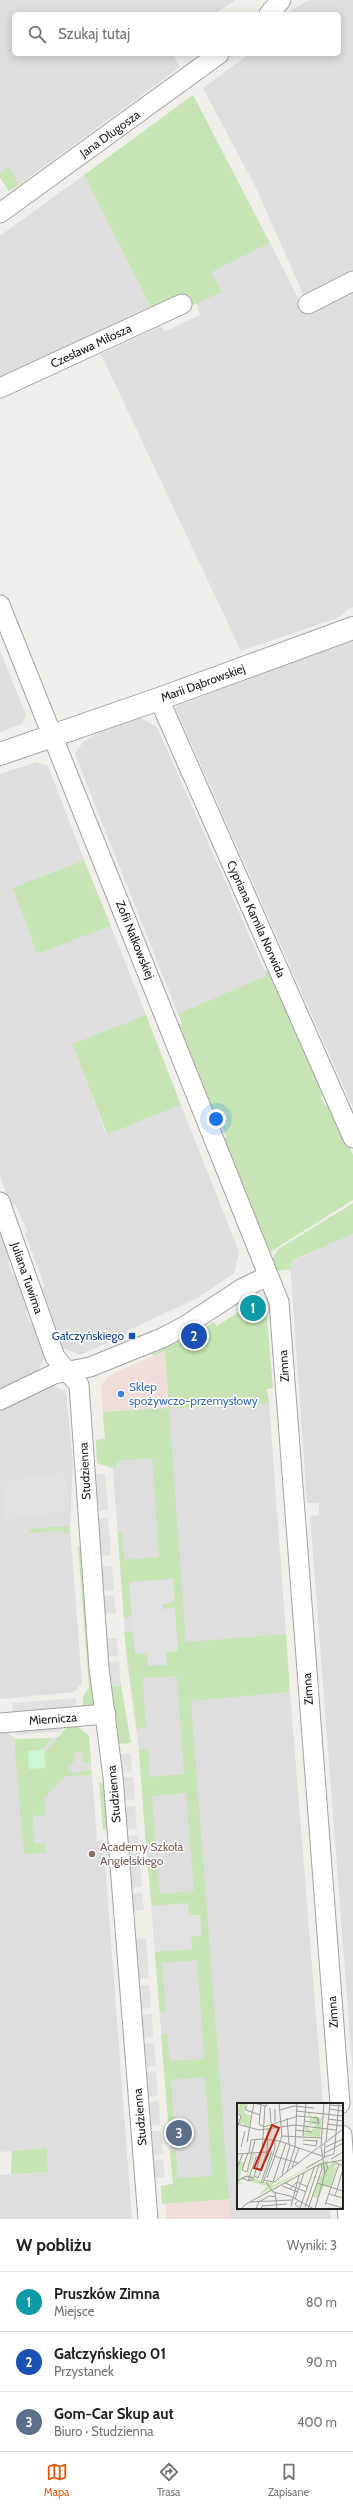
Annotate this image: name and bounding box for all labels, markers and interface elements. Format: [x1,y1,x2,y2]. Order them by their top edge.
search box [12,12,341,56]
icon: search [26,23,48,45]
text: Szukaj tutaj [58,25,130,43]
street label: Jana Długosza [76,107,143,161]
street label: Czesława Miłosza [48,320,134,371]
street label: Marii Dąbrowskiej [159,660,247,705]
street label: Cypriana Kamila Norwida [224,858,289,980]
street label: Zofii Nałkowskiej [113,898,158,981]
your location [206,1109,226,1129]
street label: Juliana Tuwima [8,1239,47,1316]
pin: 1 [240,1293,266,1323]
pin: 2 [181,1321,207,1351]
place label: Gałczyńskiego [52,1328,124,1343]
marker: Gałczyńskiego [127,1331,137,1341]
street label: Zimna [275,1349,292,1383]
place label: Sklep spożywczo-przemysłowy [129,1379,258,1408]
marker: Sklep spożywczo-przemysłowy [116,1389,126,1399]
street label: Studzienna [75,1442,93,1500]
street label: Zimna [299,1672,316,1706]
street label: Miernicza [28,1709,78,1728]
street label: Studzienna [104,1765,123,1823]
place label: Academy Szkoła Angielskiego [100,1839,183,1868]
marker: Academy Szkoła Angielskiego [87,1849,97,1859]
street label: Zimna [324,1995,341,2029]
street label: Studzienna [130,2088,149,2146]
inset map [237,2103,343,2209]
pin: 3 [166,2118,192,2148]
text: W pobliżu [16,2235,91,2255]
text: Wyniki: 3 [287,2237,337,2253]
text: Pruszków Zimna [54,2285,160,2303]
text: 1 [27,2294,31,2310]
text: 80 m [306,2294,337,2310]
text: Miejsce [54,2303,94,2319]
text: Gałczyńskiego 01 [54,2345,166,2363]
text: 2 [26,2354,32,2370]
text: 90 m [306,2354,337,2370]
text: Przystanek [54,2363,114,2379]
text: Gom-Car Skup aut [54,2405,174,2423]
text: 3 [25,2414,33,2430]
text: 400 m [297,2414,337,2430]
text: Biuro · Studzienna [54,2423,153,2439]
tab: Mapa [44,2461,69,2499]
tab: Trasa [157,2461,180,2499]
tab: Zapisane [268,2461,309,2499]

